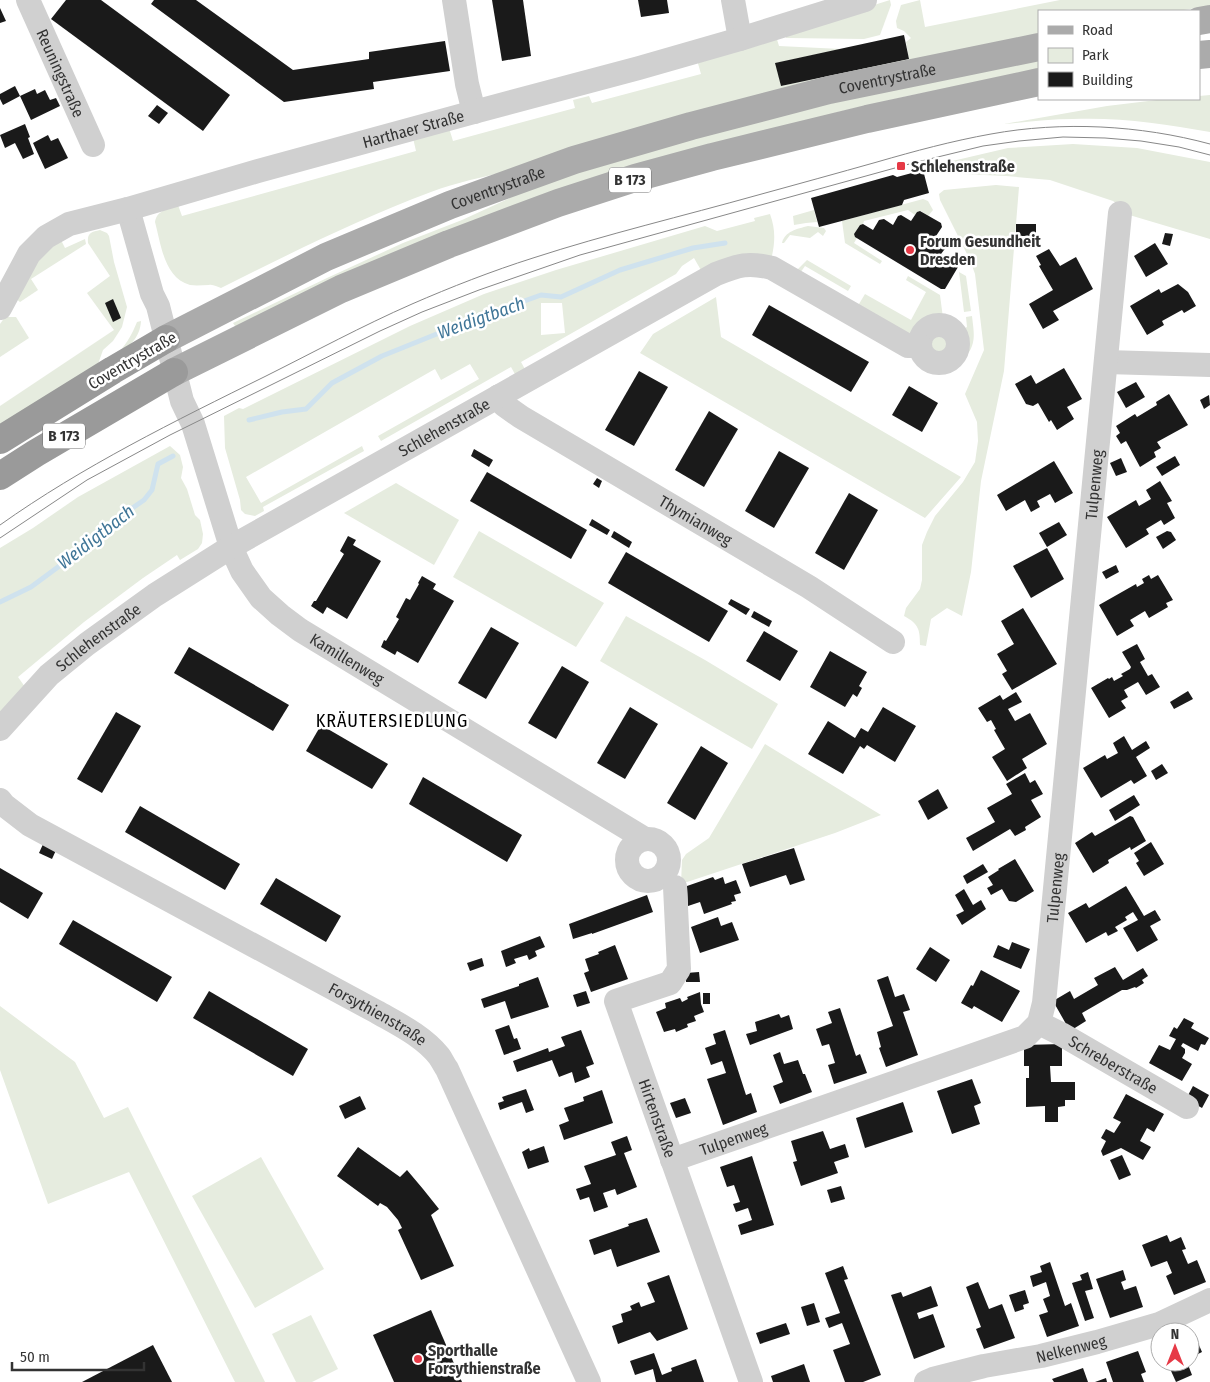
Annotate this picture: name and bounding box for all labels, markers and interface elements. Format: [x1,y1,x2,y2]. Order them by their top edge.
legend [1038,10,1200,100]
text: Road [1082,21,1113,39]
street label: Reuningstraße [32,26,88,120]
text: Park [1082,46,1109,64]
street label: Coventrystraße [837,59,938,98]
text: Building [1082,71,1133,89]
street label: Harthaer Straße [360,106,466,152]
place label: Schlehenstraße [911,157,1015,176]
marker: Schlehenstraße [895,160,907,172]
street label: Coventrystraße [448,162,548,214]
road number: B 173 [609,168,651,192]
place label: Forum Gesundheit Dresden [920,232,1041,269]
marker: Forum Gesundheit Dresden [904,244,916,256]
water label: Weidigtbach [434,292,528,344]
street label: Coventrystraße [85,327,180,393]
street label: Schlehenstraße [395,394,493,461]
road number: B 173 [43,424,85,448]
street label: Tulpenweg [1082,448,1107,521]
street label: Thymianweg [656,492,736,550]
water label: Weidigtbach [53,500,139,574]
street label: Schlehenstraße [52,599,145,676]
street label: Kamillenweg [306,629,388,689]
district label: KRÄUTERSIEDLUNG [316,710,468,732]
street label: Tulpenweg [1043,852,1068,924]
street label: Forsythienstraße [325,979,430,1050]
street label: Schreberstraße [1065,1032,1161,1098]
street label: Hirtenstraße [634,1076,680,1160]
street label: Tulpenweg [697,1118,770,1160]
north arrow [1150,1322,1200,1372]
text: N [1171,1326,1179,1343]
street label: Nelkenweg [1034,1331,1109,1367]
scale bar [12,1340,145,1372]
place label: Sporthalle Forsythienstraße [428,1341,541,1378]
text: 50 m [20,1348,50,1366]
marker: Sporthalle Forsythienstraße [412,1353,424,1365]

